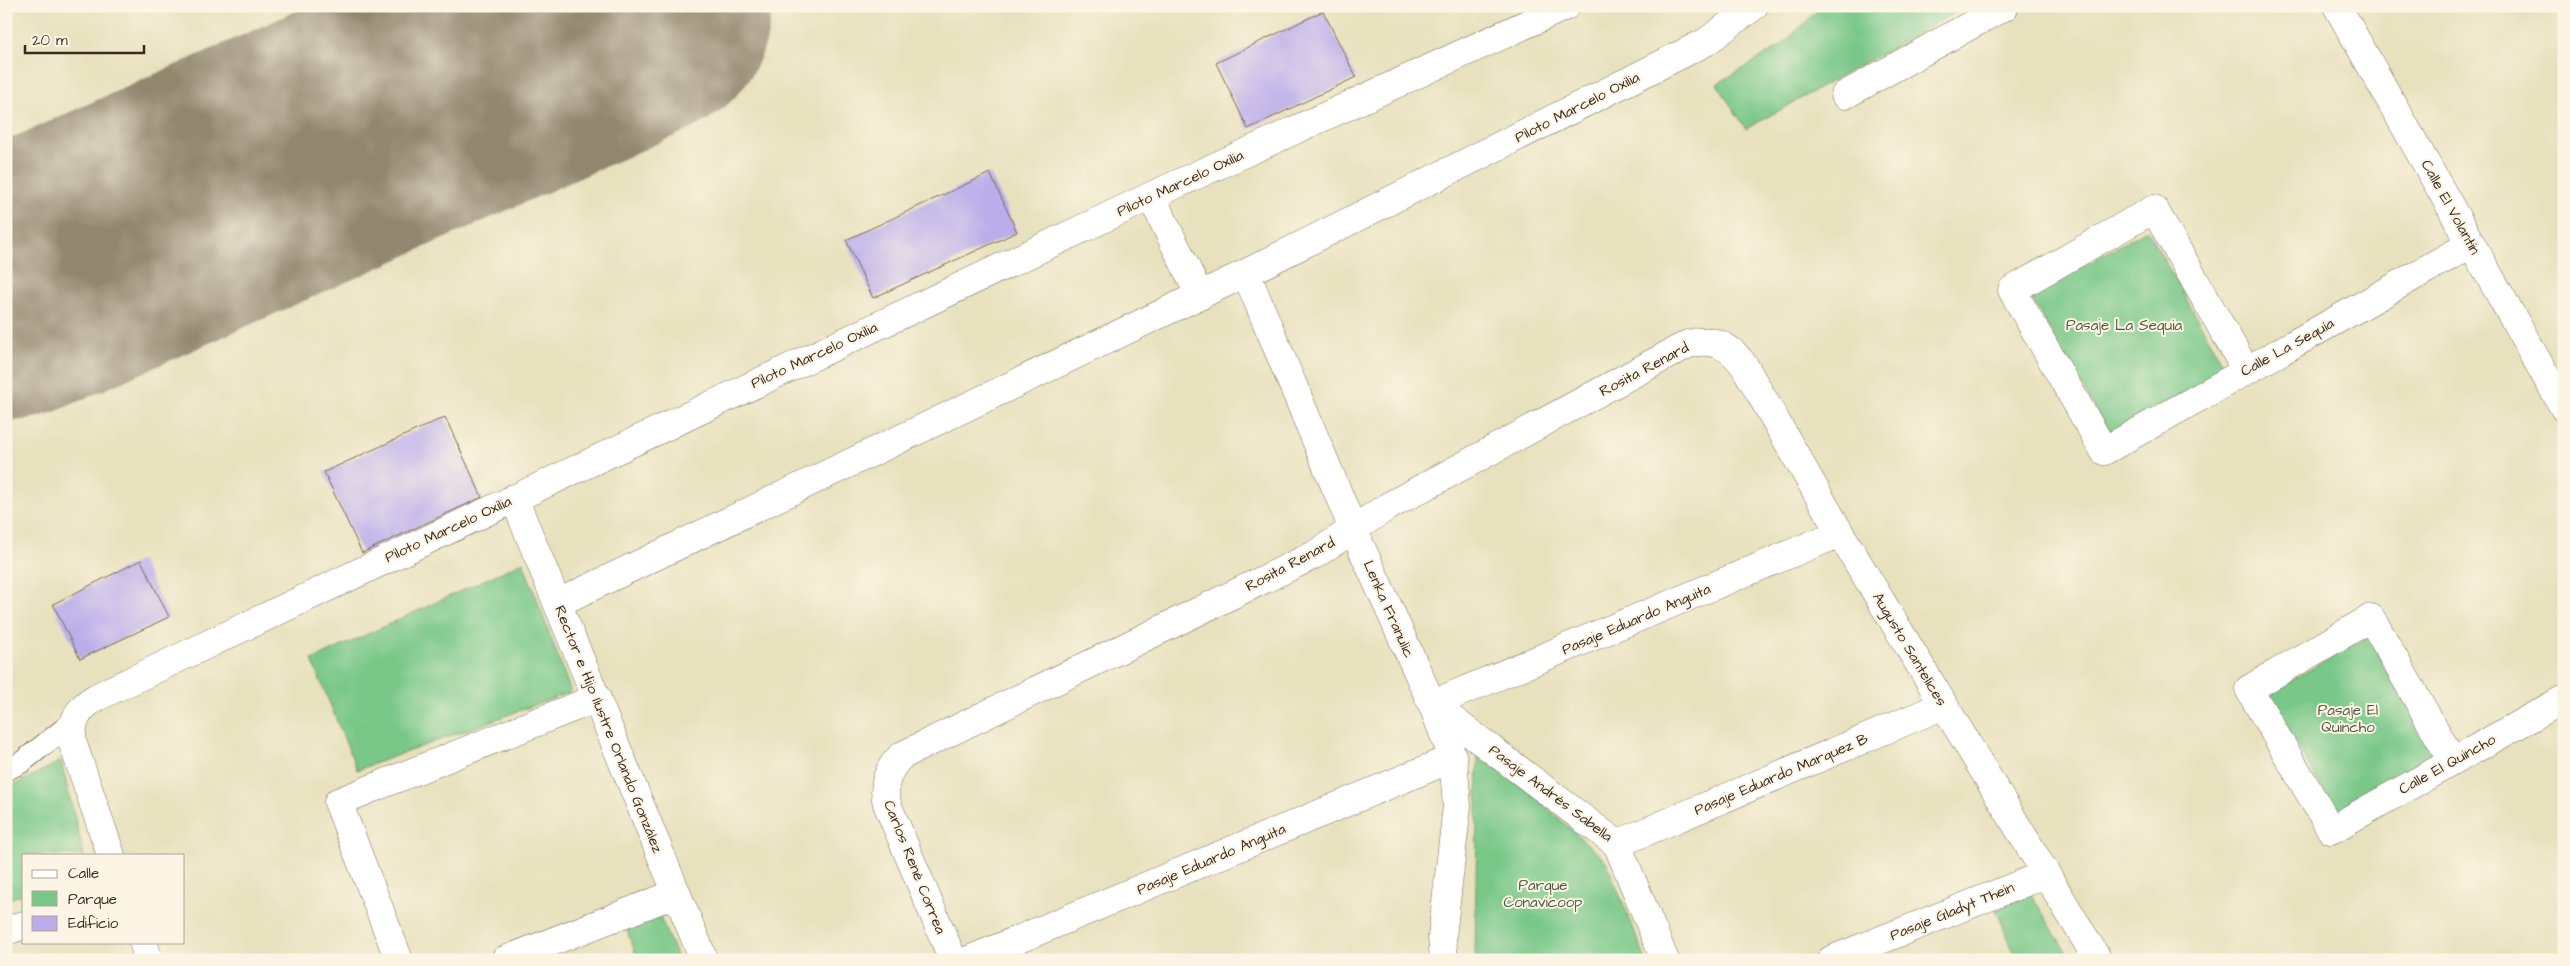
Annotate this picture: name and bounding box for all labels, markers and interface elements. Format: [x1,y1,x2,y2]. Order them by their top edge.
scale bar [25,22,144,54]
text: 20 m [32,30,68,51]
street label: Piloto Marcelo Oxilia [1511,67,1644,148]
street label: Piloto Marcelo Oxilia [1113,145,1247,222]
street label: Calle El Volantín [2416,156,2486,259]
street label: Calle La Sequía [2237,313,2338,382]
park label: Pasaje La Sequia [2066,315,2182,336]
street label: Piloto Marcelo Oxilia [747,317,881,394]
street label: Rosita Renard [1596,337,1693,402]
street label: Piloto Marcelo Oxilia [381,491,515,568]
street label: Rosita Renard [1242,532,1339,597]
street label: Lenka Franulic [1358,557,1420,662]
street label: Pasaje Eduardo Anguita [1559,578,1715,661]
street label: Augusto Santelices [1866,588,1952,711]
street label: Rector e Hijo Ilustre Orlando González [549,602,668,857]
park label: Pasaje El Quincho [2318,700,2378,738]
street label: Pasaje Eduardo Marquez B [1691,728,1872,821]
street label: Calle El Quincho [2395,729,2500,800]
street label: Pasaje Andrés Sabella [1484,740,1617,847]
street label: Carlos René Correa [878,797,951,938]
street label: Pasaje Eduardo Anguita [1134,818,1290,901]
legend [22,854,185,944]
text: Calle [68,863,99,884]
park label: Parque Conavicoop [1504,875,1582,913]
street label: Pasaje Gladyt Thein [1887,877,2018,947]
text: Parque [68,889,117,910]
text: Edificio [68,913,119,934]

